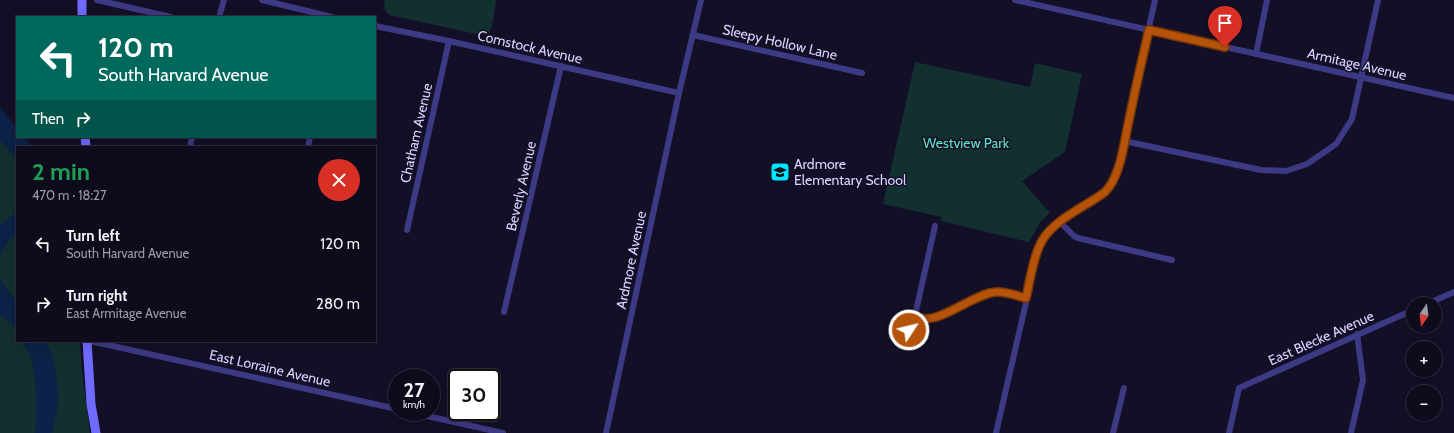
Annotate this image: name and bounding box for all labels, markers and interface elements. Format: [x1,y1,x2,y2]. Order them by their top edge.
pin [1208,6,1242,47]
icon: arrive [1214,12,1236,34]
street label: Sleepy Hollow Lane [721,20,839,64]
street label: Comstock Avenue [476,26,584,68]
text: 120 m [98,30,174,64]
icon: left [32,32,84,84]
street label: Armitage Avenue [1306,44,1408,84]
text: South Harvard Avenue [98,64,269,86]
street label: Chatham Avenue [396,81,436,185]
icon: right [72,108,94,130]
text: Then [32,110,64,128]
park label: Westview Park [923,134,1010,152]
street label: Beverly Avenue [502,139,540,233]
place label: Ardmore Elementary School [794,155,907,189]
text: 2 min [32,157,90,186]
button: close [318,159,360,201]
school or university icon: Ardmore Elementary School [769,161,791,183]
text: 470 m · 18:27 [32,187,106,203]
street label: Ardmore Avenue [612,209,650,311]
text: Turn left [66,227,120,245]
icon: left [32,233,54,255]
text: 120 m [320,235,360,253]
text: South Harvard Avenue [66,245,189,261]
text: Turn right [66,287,127,305]
icon: right [32,293,54,315]
text: 280 m [316,295,360,313]
north arrow [1406,297,1442,333]
map controls [1406,297,1442,421]
text: East Armitage Avenue [66,305,186,321]
street label: East Blecke Avenue [1265,307,1377,369]
position arrow [888,309,930,351]
button: + [1406,341,1442,377]
street label: East Lorraine Avenue [208,345,332,391]
speed limit sign: 30 [448,369,500,421]
text: 27 [404,378,424,402]
button: − [1406,385,1442,421]
text: km/h [403,398,425,411]

